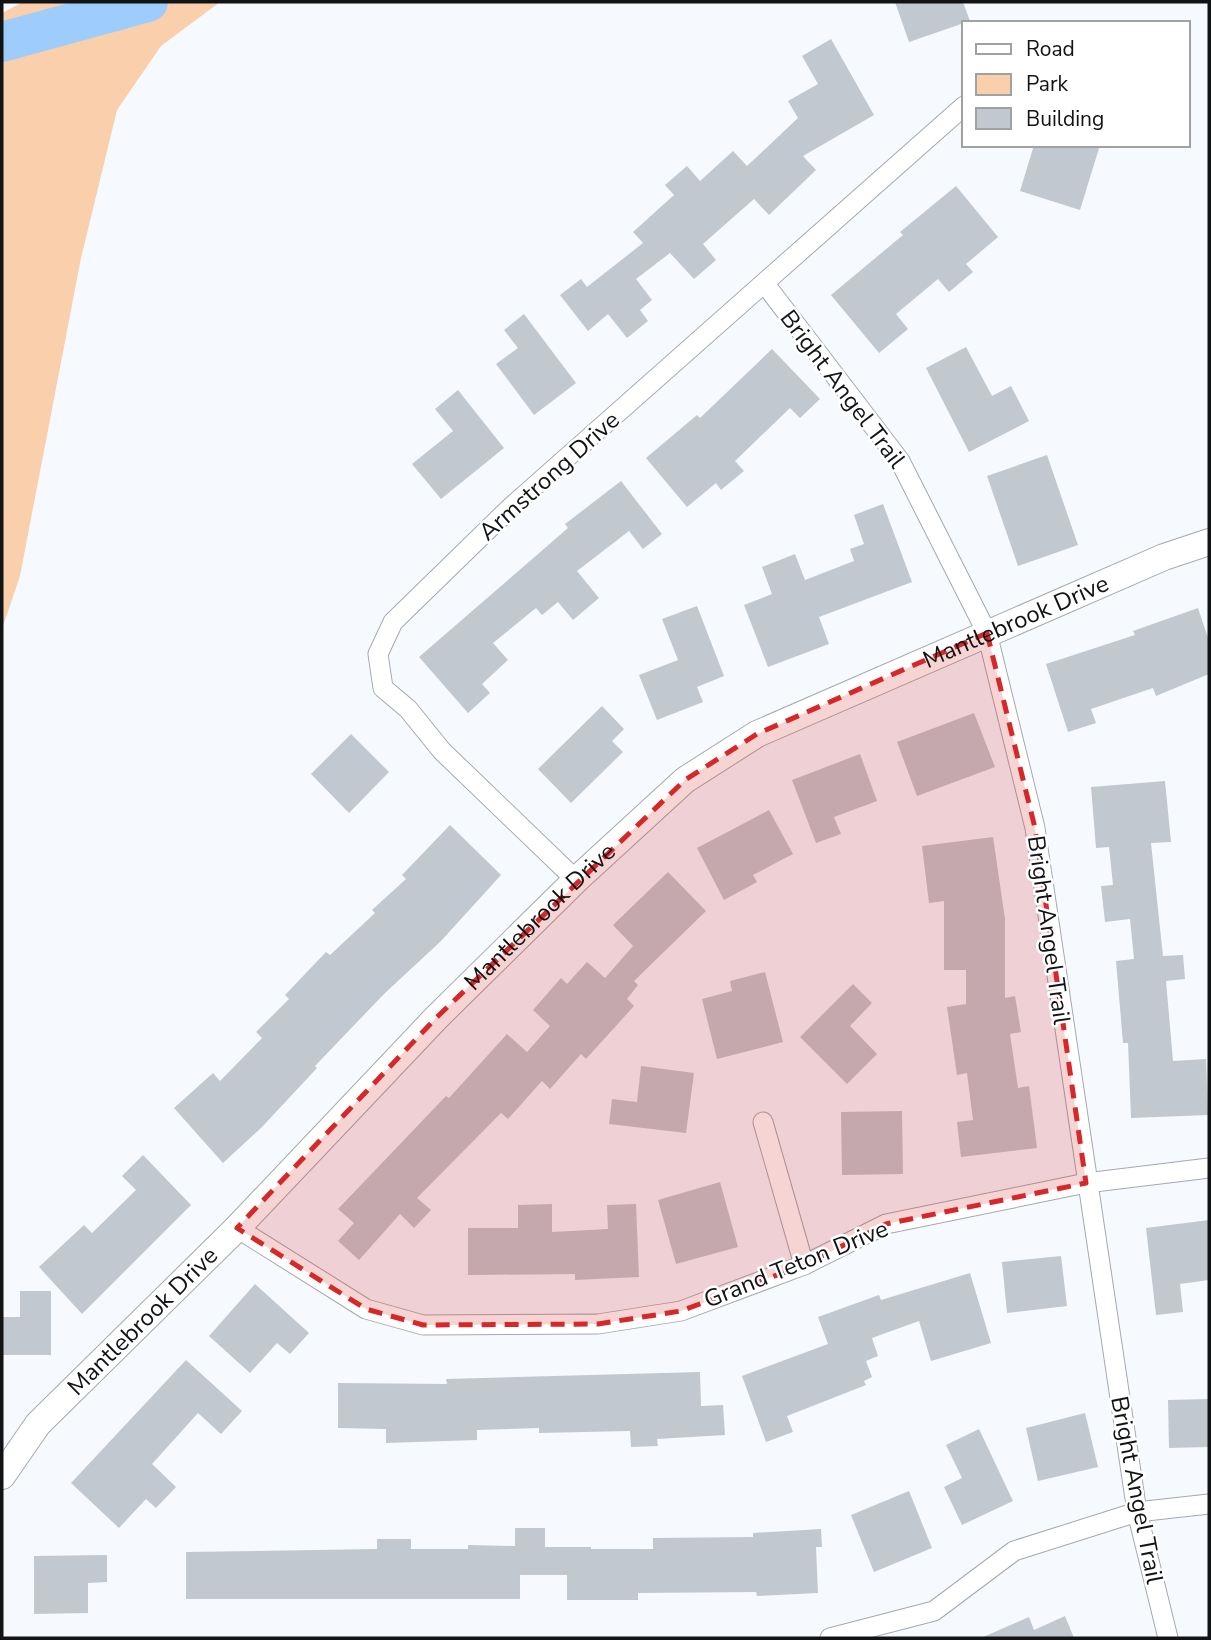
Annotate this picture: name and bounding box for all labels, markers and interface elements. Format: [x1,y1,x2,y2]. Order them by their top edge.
legend [962,21,1190,147]
text: Road [1026,35,1075,63]
text: Park [1026,70,1068,98]
text: Building [1026,105,1104,133]
street label: Bright Angel Trail [773,303,913,475]
street label: Armstrong Drive [472,404,626,548]
street label: Mantlebrook Drive [918,567,1114,676]
street label: Bright Angel Trail [1020,834,1078,1026]
street label: Mantlebrook Drive [457,836,622,997]
street label: Grand Teton Drive [699,1212,893,1316]
street label: Mantlebrook Drive [60,1240,225,1402]
street label: Bright Angel Trail [1103,1394,1171,1586]

